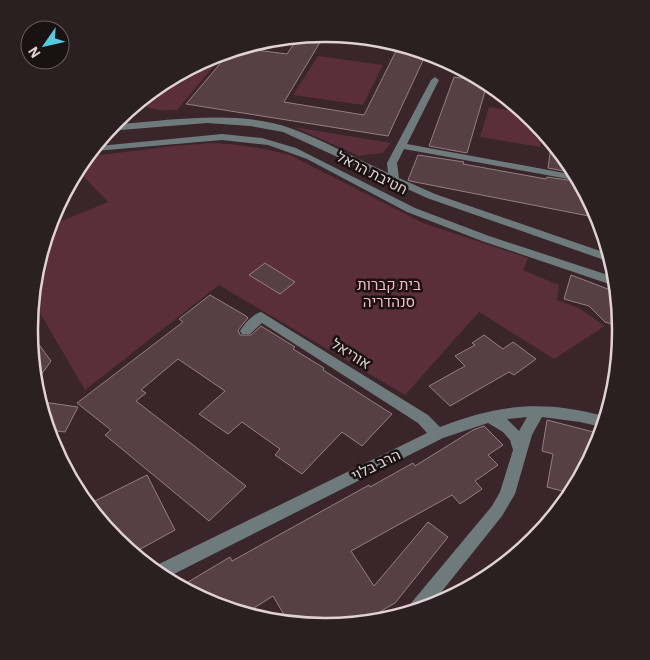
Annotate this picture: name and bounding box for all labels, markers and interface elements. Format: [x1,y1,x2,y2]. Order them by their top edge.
north arrow [20,20,70,70]
text: N [24,43,45,62]
street label: חטיבת הראל [334,147,411,199]
park label: בית קברות סנהדריה [357,275,421,311]
street label: אוריאל [328,334,375,373]
street label: הרב בלוי [348,445,403,485]

